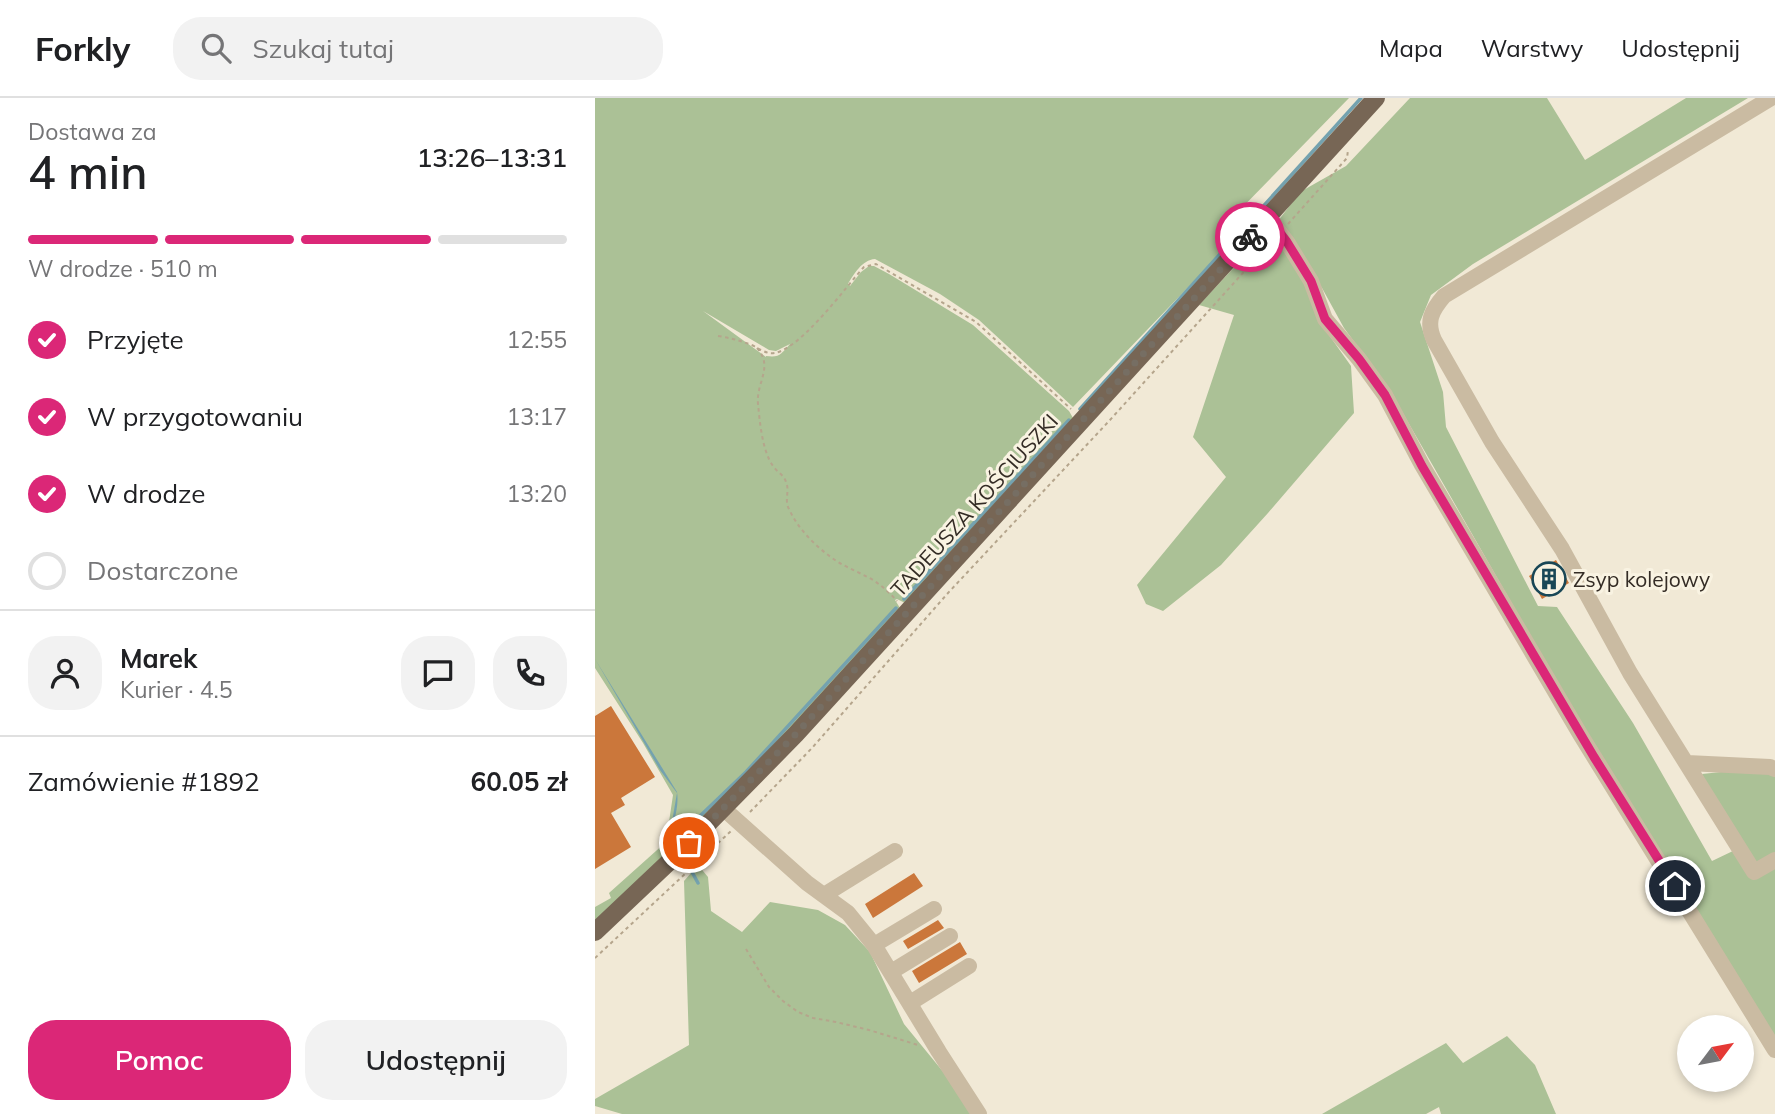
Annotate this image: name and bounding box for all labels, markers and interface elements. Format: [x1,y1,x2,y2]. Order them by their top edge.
search box [173,17,663,80]
text: Forkly [35,28,131,69]
icon: search [197,29,235,67]
text: Szukaj tutaj [253,32,394,65]
text: Mapa [1379,33,1443,63]
text: Warstwy [1481,33,1583,63]
text: Udostępnij [1621,33,1740,63]
text: Dostawa za [28,117,157,146]
text: 13:26–13:31 [417,141,567,174]
text: 4 min [28,143,147,201]
courier [1215,202,1285,272]
icon: bike [1231,218,1269,256]
text: W drodze · 510 m [28,254,218,283]
icon: check [28,321,66,359]
text: Przyjęte [87,323,184,356]
text: 12:55 [507,325,567,354]
icon: check [28,398,66,436]
text: W przygotowaniu [87,400,303,433]
text: 13:17 [507,402,567,431]
street label: TADEUSZA KOŚCIUSZKI [885,408,1063,602]
icon: check [28,475,66,513]
text: W drodze [87,477,205,510]
text: 13:20 [507,479,567,508]
text: Dostarczone [87,554,238,587]
building icon: Zsyp kolejowy [1530,560,1568,598]
place label: Zsyp kolejowy [1573,566,1710,592]
button: person [28,636,102,710]
button: chat [401,636,475,710]
button: phone [493,636,567,710]
text: Marek [120,642,197,675]
text: Kurier · 4.5 [120,675,232,704]
text: Zamówienie #1892 [28,765,260,798]
text: 60.05 zł [471,765,567,798]
pin [659,813,719,873]
icon: bag [670,824,708,862]
pin [1645,856,1705,916]
icon: home [1656,867,1694,905]
north arrow [1677,1015,1753,1092]
map controls [1677,1015,1754,1092]
button: Pomoc [28,1020,291,1100]
button: Udostępnij [305,1020,567,1100]

